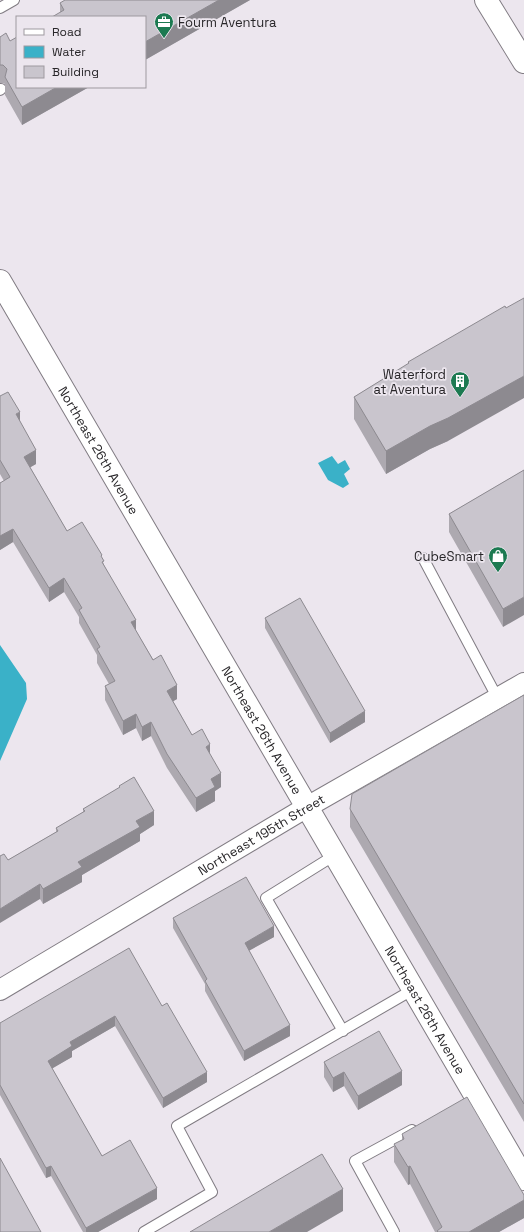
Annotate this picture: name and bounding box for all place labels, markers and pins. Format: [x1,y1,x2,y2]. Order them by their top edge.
office icon: Fourm Aventura [153,11,175,39]
place label: Fourm Aventura [178,14,277,31]
place label: Waterford at Aventura [374,366,447,398]
building icon: Waterford at Aventura [449,370,471,398]
shop icon: CubeSmart [487,545,509,573]
place label: CubeSmart [414,548,484,565]

